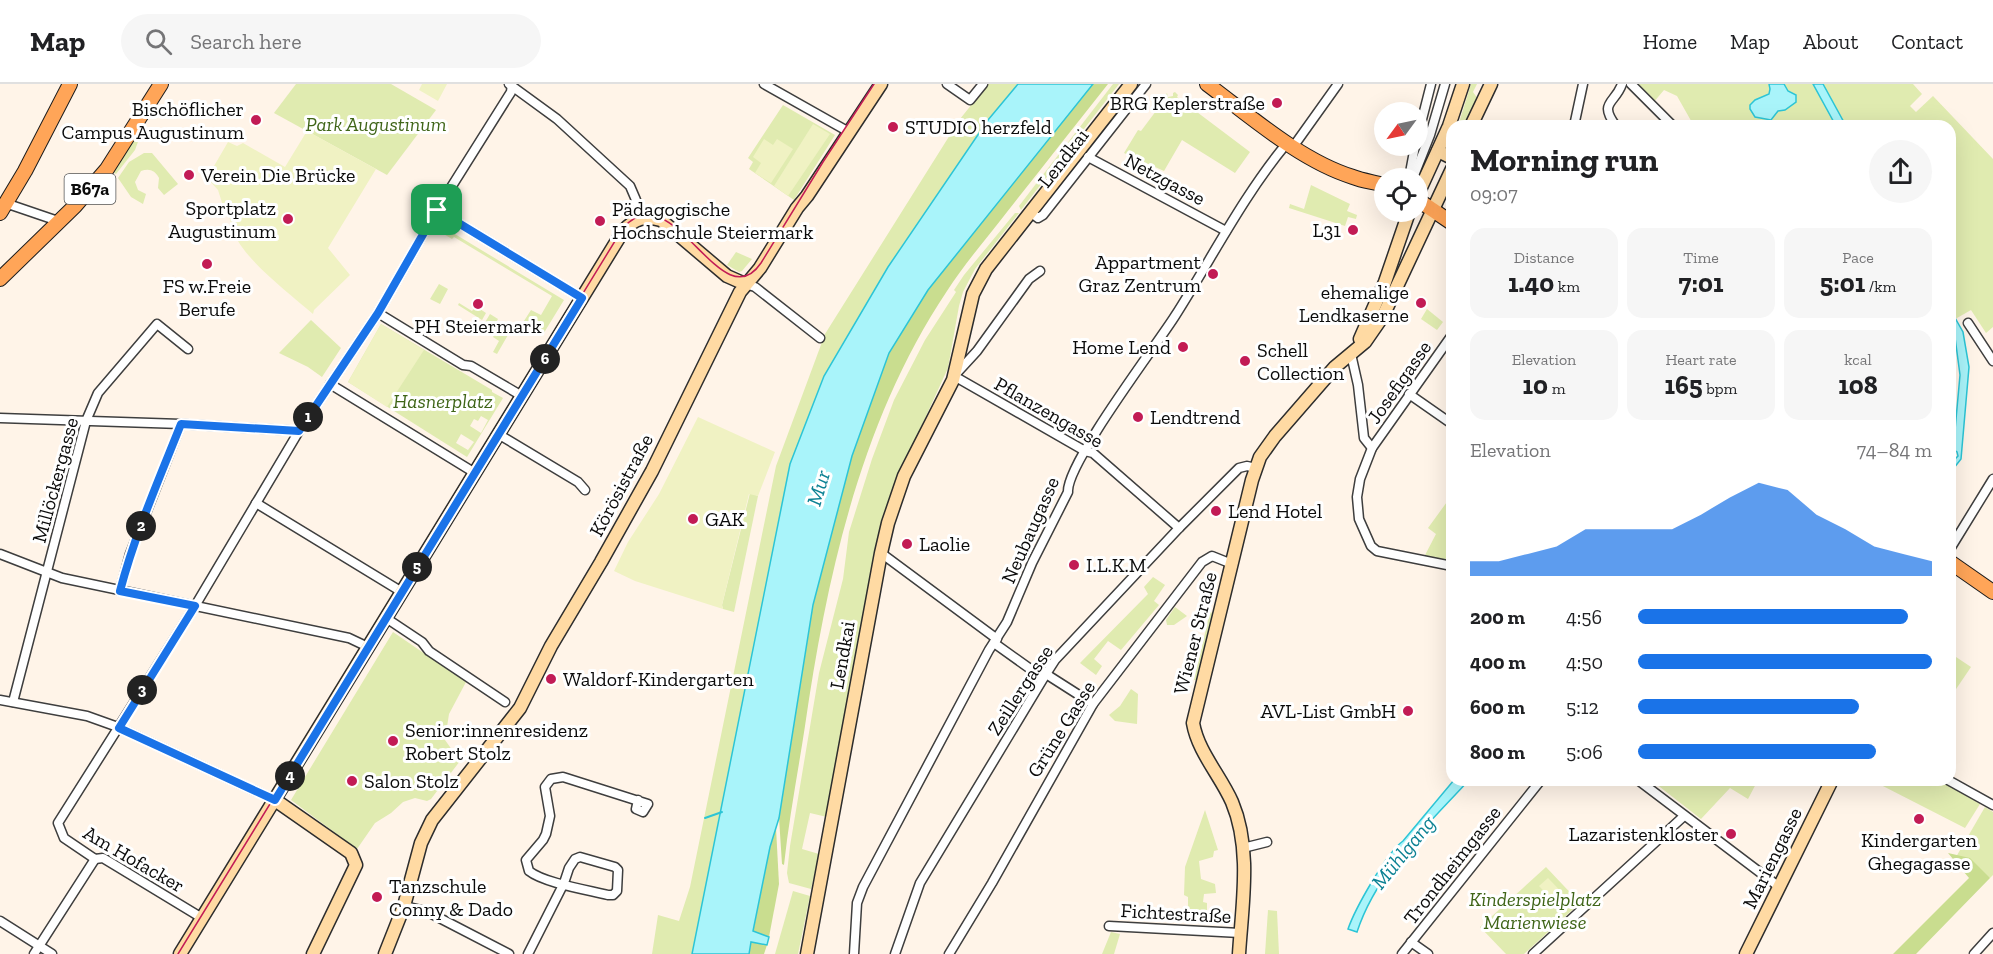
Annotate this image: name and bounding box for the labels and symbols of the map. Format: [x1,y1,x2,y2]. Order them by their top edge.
place label: BRG Keplerstraße [1110,91,1265,115]
marker: BRG Keplerstraße [1270,96,1284,110]
place label: Bischöflicher Campus Augustinum [62,97,245,144]
north arrow [1374,102,1428,156]
park label: Park Augustinum [306,112,447,136]
marker: Bischöflicher Campus Augustinum [249,113,263,127]
place label: STUDIO herzfeld [905,115,1052,139]
marker: STUDIO herzfeld [886,120,900,134]
street label: Lendkai [1032,123,1094,192]
street label: Netzgasse [1121,148,1209,210]
place label: Verein Die Brücke [200,163,356,187]
marker: Verein Die Brücke [182,168,196,182]
road number: B67a [64,174,116,204]
pin [411,184,462,235]
place label: Sportplatz Augustinum [168,196,277,243]
place label: Pädagogische Hochschule Steiermark [612,197,814,244]
marker: Sportplatz Augustinum [281,212,295,226]
marker: Pädagogische Hochschule Steiermark [593,214,607,228]
place label: L31 [1313,218,1341,242]
marker: L31 [1346,223,1360,237]
place label: Appartment Graz Zentrum [1079,250,1202,297]
marker: FS w.Freie Berufe [200,257,214,271]
marker: Appartment Graz Zentrum [1206,267,1220,281]
place label: FS w.Freie Berufe [163,274,251,321]
place label: ehemalige Lendkaserne [1299,280,1409,327]
marker: ehemalige Lendkaserne [1414,296,1428,310]
marker: PH Steiermark [471,297,485,311]
place label: PH Steiermark [414,314,542,338]
place label: Home Lend [1072,335,1171,359]
street label: Josefigasse [1362,336,1436,428]
place label: Schell Collection [1257,338,1345,385]
marker: Home Lend [1176,340,1190,354]
pin: 6 [530,344,560,374]
marker: Schell Collection [1238,354,1252,368]
street label: Pflanzengasse [990,371,1108,453]
park label: Hasnerplatz [393,389,493,413]
pin: 1 [293,402,323,432]
place label: Lendtrend [1150,405,1240,429]
marker: Lendtrend [1131,410,1145,424]
street label: Millöckergasse [27,415,83,545]
street label: Körösistraße [584,430,658,540]
water label: Mur [801,466,835,509]
street label: Neubaugasse [996,473,1064,587]
place label: Lend Hotel [1228,499,1322,523]
marker: Lend Hotel [1209,504,1223,518]
place label: GAK [705,507,745,531]
pin: 2 [126,511,156,541]
marker: GAK [686,512,700,526]
place label: Laolie [919,532,970,556]
marker: Laolie [900,537,914,551]
pin: 5 [402,552,432,582]
place label: I.L.K.M [1086,553,1146,577]
marker: I.L.K.M [1067,558,1081,572]
street label: Wiener Straße [1168,569,1222,697]
street label: Lendkai [824,619,860,691]
street label: Zeillergasse [982,640,1058,740]
place label: Waldorf-Kindergarten [563,667,754,691]
marker: Waldorf-Kindergarten [544,672,558,686]
pin: 3 [127,675,157,705]
street label: Grüne Gasse [1022,676,1100,782]
place label: AVL-List GmbH [1260,699,1396,723]
marker: AVL-List GmbH [1401,704,1415,718]
place label: Senior:innenresidenz Robert Stolz [405,718,588,765]
marker: Senior:innenresidenz Robert Stolz [386,734,400,748]
pin: 4 [275,761,305,791]
place label: Salon Stolz [364,769,459,793]
marker: Salon Stolz [345,774,359,788]
street label: Trondheimgasse [1398,801,1506,929]
street label: Mariengasse [1737,804,1807,912]
water label: Mühlgang [1366,810,1440,894]
marker: Kindergarten Ghegagasse [1912,812,1926,826]
street label: Am Hofacker [79,820,189,898]
place label: Lazaristenkloster [1569,822,1719,846]
marker: Lazaristenkloster [1724,827,1738,841]
place label: Kindergarten Ghegagasse [1861,828,1978,875]
place label: Tanzschule Conny & Dado [389,874,513,921]
park label: Kinderspielplatz Marienwiese [1469,887,1601,934]
marker: Tanzschule Conny & Dado [370,890,384,904]
street label: Fichtestraße [1120,898,1232,928]

